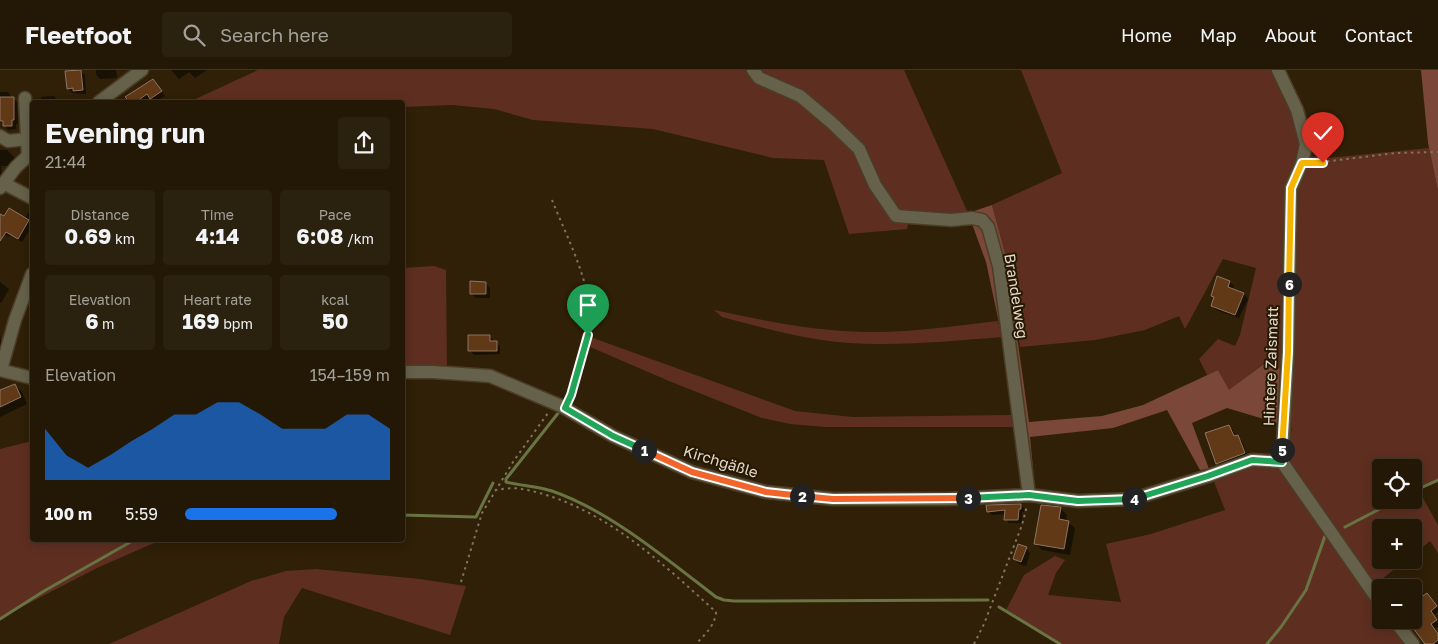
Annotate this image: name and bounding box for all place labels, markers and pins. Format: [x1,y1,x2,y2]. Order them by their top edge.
pin [1302,112,1344,163]
pin: 6 [1276,272,1302,296]
pin [567,284,609,335]
pin: 1 [632,438,656,462]
pin: 5 [1270,438,1294,462]
pin: 2 [790,484,814,508]
pin: 3 [956,486,980,510]
pin: 4 [1122,486,1146,512]

